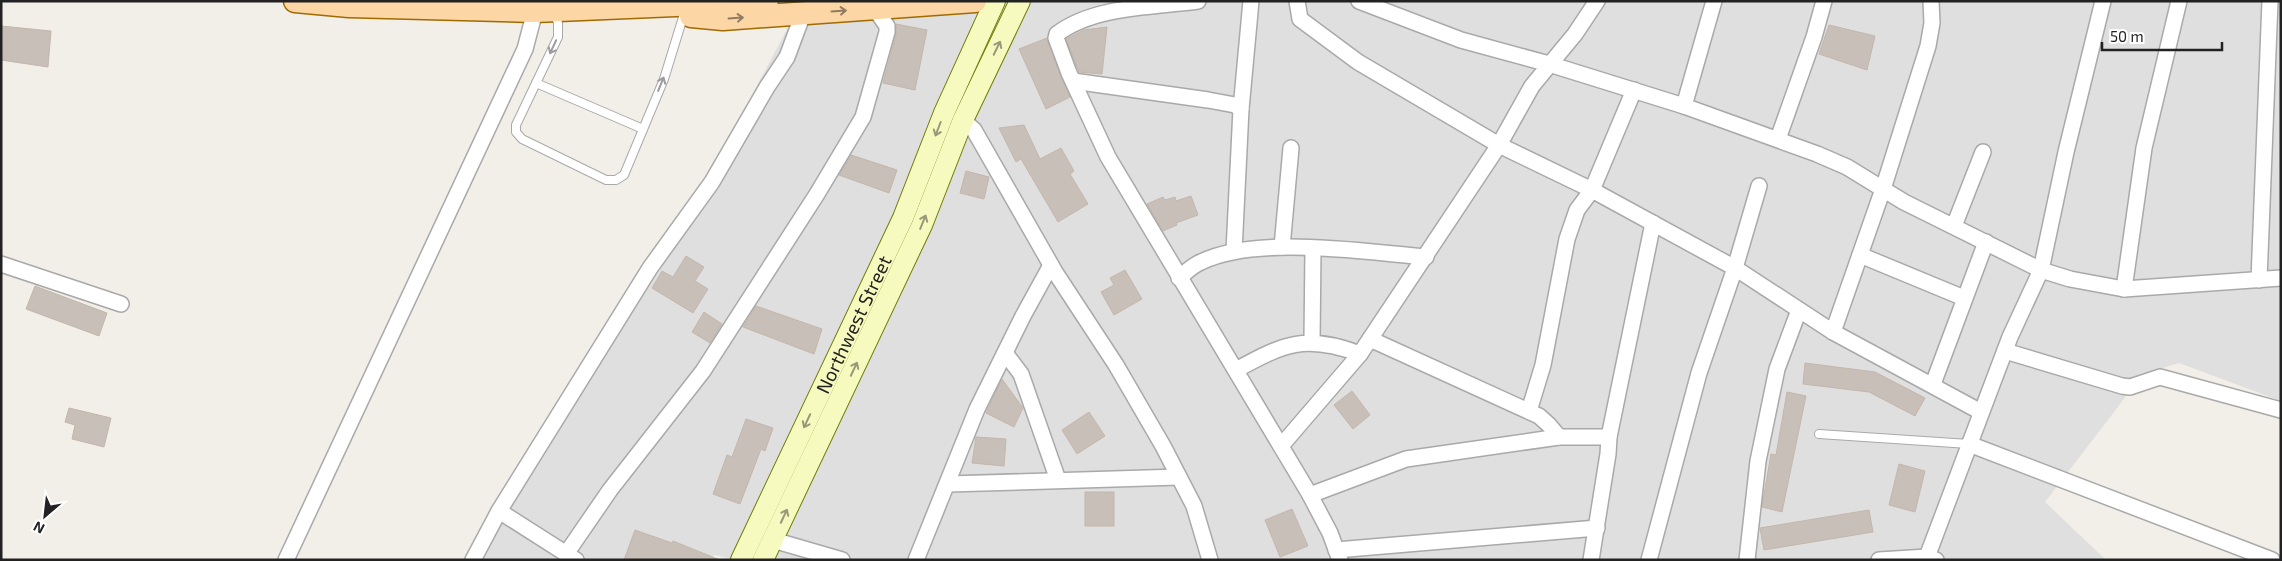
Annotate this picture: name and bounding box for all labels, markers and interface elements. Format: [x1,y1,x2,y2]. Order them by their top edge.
one-way arrow [831,6,847,16]
one-way arrow [728,14,744,23]
scale bar [2102,20,2222,52]
text: 50 m [2110,27,2144,45]
one-way arrow [547,39,557,54]
one-way arrow [992,40,1002,55]
one-way arrow [657,77,667,92]
one-way arrow [933,121,942,136]
one-way arrow [919,215,928,230]
street label: Northwest Street [810,251,895,397]
one-way arrow [850,362,859,377]
one-way arrow [802,413,811,428]
north arrow [20,491,70,541]
one-way arrow [780,509,790,524]
text: N [30,518,47,538]

